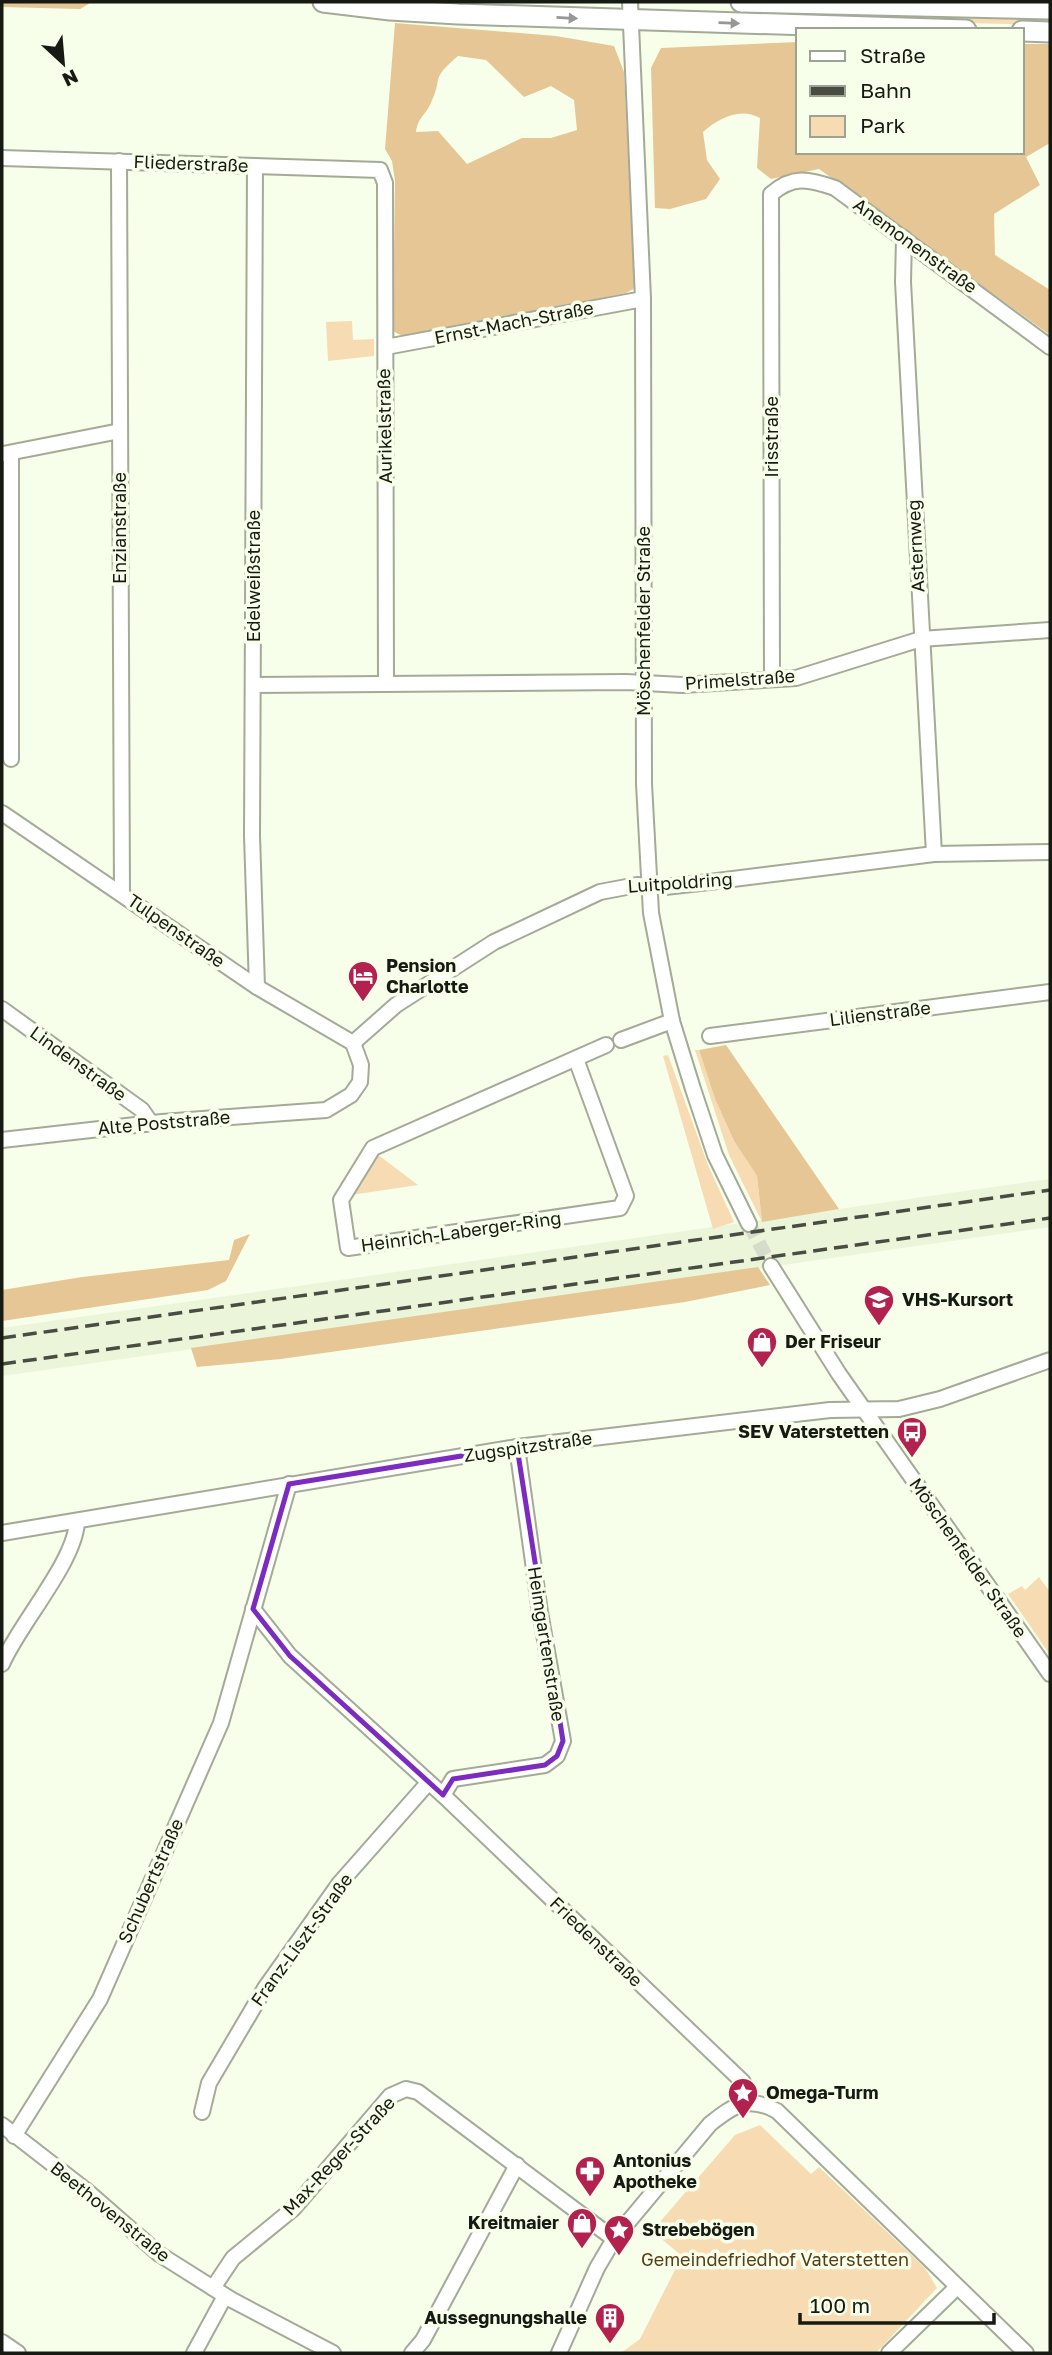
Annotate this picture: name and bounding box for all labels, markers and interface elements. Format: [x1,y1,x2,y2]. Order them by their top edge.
one-way arrow [556,12,578,23]
one-way arrow [718,18,740,29]
north arrow [28,28,98,98]
legend [796,28,1024,154]
text: Straße [860,42,926,68]
text: N [59,65,82,92]
text: Bahn [860,77,912,103]
text: Park [860,112,906,138]
street label: Fliederstraße [133,150,249,176]
street label: Anemonenstraße [849,193,982,297]
street label: Ernst-Mach-Straße [432,296,595,348]
street label: Aurikelstraße [372,368,396,484]
street label: Irisstraße [760,396,782,478]
street label: Enzianstraße [108,472,130,584]
street label: Asternweg [902,499,928,593]
street label: Edelweißstraße [242,510,264,642]
street label: Möschenfelder Straße [632,526,654,716]
street label: Primelstraße [684,664,796,694]
street label: Luitpoldring [627,867,733,897]
street label: Tulpenstraße [124,889,229,972]
place label: Pension Charlotte [386,954,469,997]
hotel icon: Pension Charlotte [346,959,380,1003]
street label: Lilienstraße [828,996,932,1030]
street label: Lindenstraße [26,1021,131,1105]
street label: Alte Poststraße [97,1105,231,1139]
street label: Heinrich-Laberger-Ring [359,1206,562,1256]
school or university icon: VHS-Kursort [862,1283,896,1327]
place label: VHS-Kursort [902,1288,1013,1310]
shop icon: Der Friseur [745,1325,779,1369]
place label: Der Friseur [785,1330,881,1352]
bus stop icon: SEV Vaterstetten [895,1415,929,1459]
place label: SEV Vaterstetten [738,1420,889,1442]
street label: Zugspitzstraße [462,1426,593,1466]
street label: Möschenfelder Straße [905,1473,1032,1642]
street label: Heimgartenstraße [524,1565,570,1723]
street label: Schubertstraße [113,1815,187,1946]
street label: Franz-Liszt-Straße [246,1869,357,2010]
street label: Friedenstraße [546,1892,648,1991]
place icon: Omega-Turm [726,2076,760,2120]
place label: Omega-Turm [766,2081,879,2103]
street label: Max-Reger-Straße [277,2091,399,2219]
place label: Antonius Apotheke [613,2149,697,2192]
pharmacy icon: Antonius Apotheke [573,2154,607,2198]
street label: Beethovenstraße [46,2156,175,2266]
shop icon: Kreitmaier [565,2206,599,2250]
place label: Kreitmaier [468,2211,559,2233]
place icon: Strebebögen [602,2213,636,2257]
place label: Strebebögen [642,2218,755,2240]
park label: Gemeindefriedhof Vaterstetten [641,2248,909,2270]
scale bar [800,2282,994,2326]
text: 100 m [810,2292,870,2318]
building icon: Aussegnungshalle [593,2301,627,2345]
place label: Aussegnungshalle [424,2306,587,2328]

